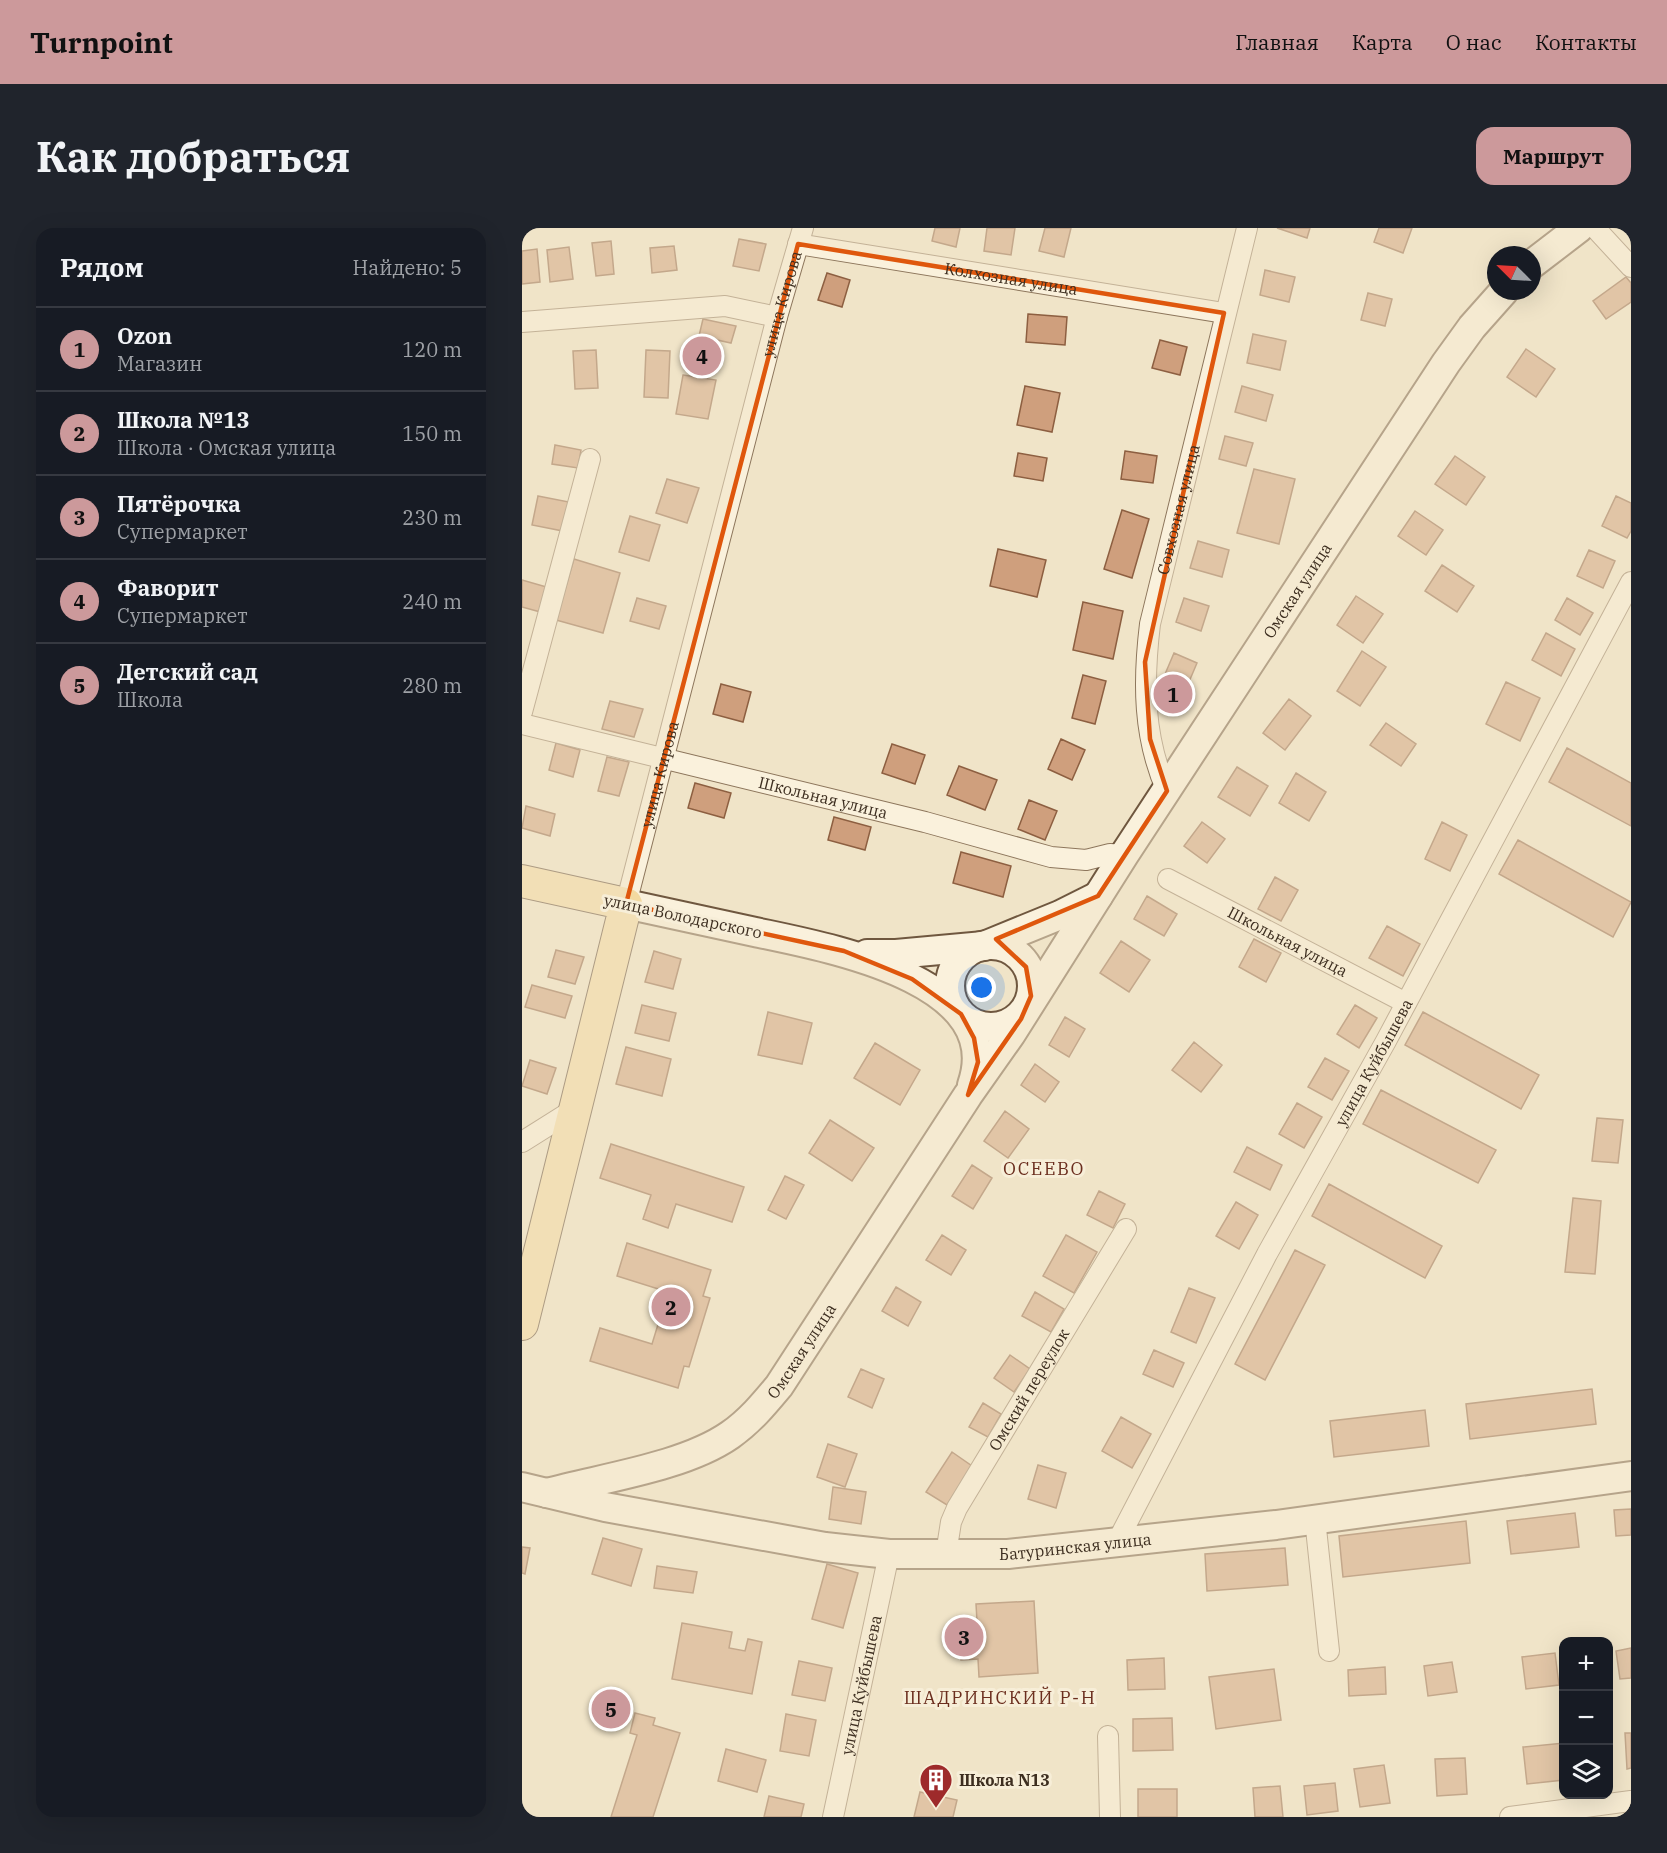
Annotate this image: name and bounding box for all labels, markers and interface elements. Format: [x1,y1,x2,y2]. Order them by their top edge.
text: Turnpoint [30,24,173,61]
text: Главная [1235,28,1319,56]
text: Карта [1352,28,1413,56]
text: О нас [1446,28,1502,56]
text: Контакты [1535,28,1637,56]
button: Маршрут [1476,127,1631,185]
text: Как добраться [36,129,350,184]
north arrow [1487,246,1541,300]
street label: улица Кирова [757,248,806,359]
text: Рядом [60,250,144,284]
text: Найдено: 5 [353,254,462,281]
street label: Колхозная улица [943,258,1080,299]
text: Ozon [117,321,172,350]
pin: 4 [682,334,722,378]
text: 1 [74,336,86,363]
text: 120 m [402,336,462,363]
text: Магазин [117,350,202,377]
text: Школа №13 [117,405,250,434]
text: 2 [74,420,86,447]
text: 150 m [402,420,462,447]
text: Школа · Омская улица [117,434,336,461]
street label: Совхозная улица [1152,442,1204,577]
text: Пятёрочка [117,489,241,518]
text: 3 [74,504,86,531]
text: 230 m [402,504,462,531]
text: Супермаркет [117,518,248,545]
street label: Омская улица [1259,539,1336,642]
text: Фаворит [117,573,219,602]
text: 4 [74,588,86,615]
text: 240 m [402,588,462,615]
text: Супермаркет [117,602,248,629]
text: Детский сад [117,657,258,686]
text: 5 [74,672,86,699]
text: 280 m [402,672,462,699]
pin: 1 [1154,672,1192,716]
text: Школа [117,686,183,713]
street label: улица Кирова [636,719,683,830]
street label: Школьная улица [757,772,890,823]
street label: улица Володарского [602,889,764,943]
street label: Школьная улица [1224,902,1351,981]
your location [967,973,996,1002]
street label: улица Куйбышева [1330,995,1417,1130]
district label: ОСЕЕВО [1003,1157,1085,1180]
pin: 2 [652,1284,690,1330]
street label: Омская улица [763,1299,840,1403]
street label: Омский переулок [984,1324,1074,1454]
street label: Батуринская улица [999,1529,1153,1564]
street label: улица Куйбышева [836,1613,886,1757]
pin: 3 [944,1614,984,1660]
map controls [1559,1637,1613,1799]
button: + [1559,1637,1613,1691]
pin: 5 [592,1686,631,1732]
district label: ШАДРИНСКИЙ Р-Н [904,1686,1096,1709]
button: − [1559,1691,1613,1745]
button: layers [1559,1745,1613,1799]
building icon: Школа N13 [918,1762,954,1809]
place label: Школа N13 [959,1770,1050,1790]

